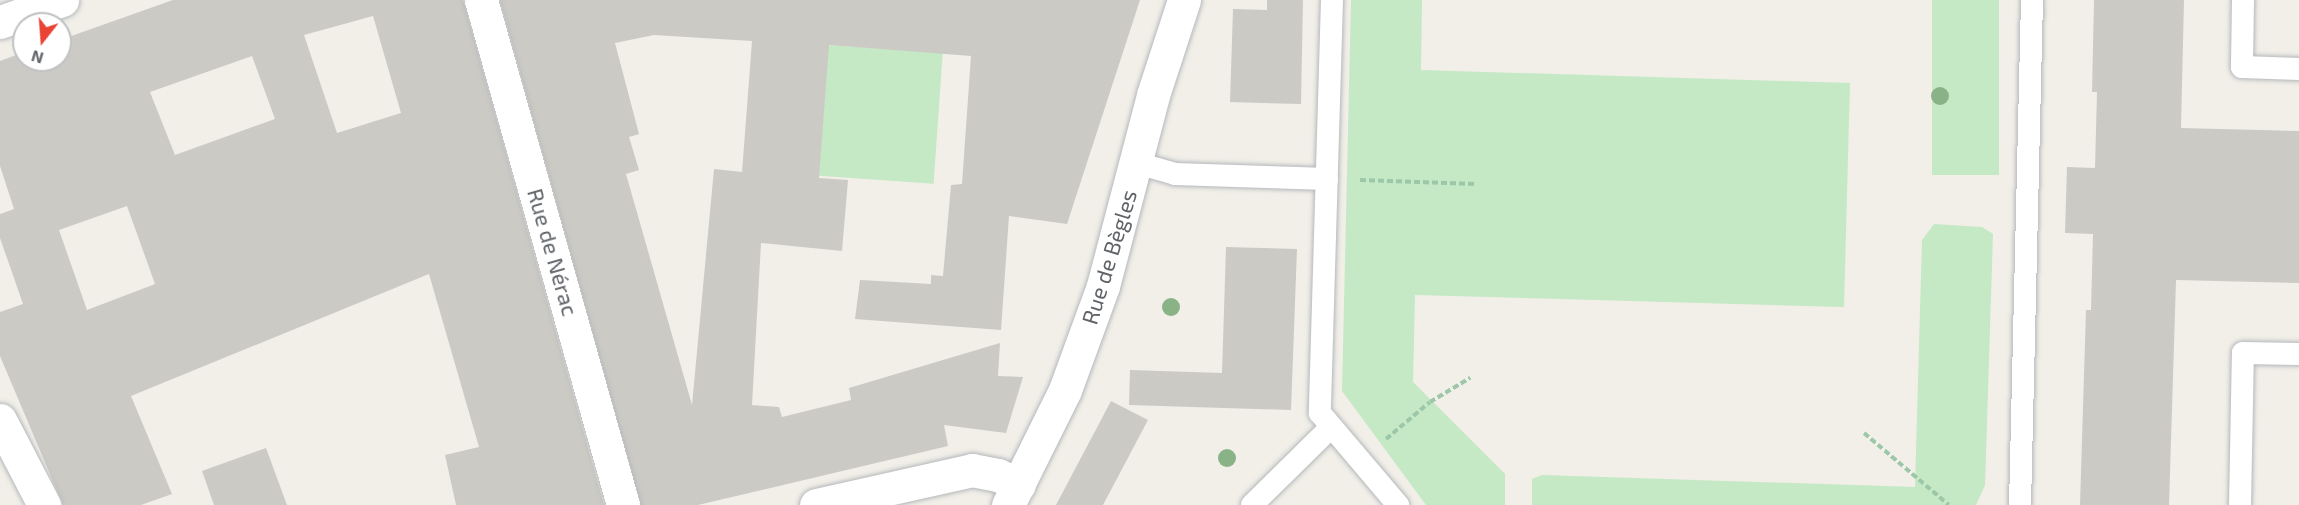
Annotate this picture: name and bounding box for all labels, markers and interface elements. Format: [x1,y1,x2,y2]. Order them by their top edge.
north arrow [12,12,72,72]
text: N [29,47,45,69]
street label: Rue de Nérac [522,185,584,319]
street label: Rue de Bègles [1076,186,1142,328]

